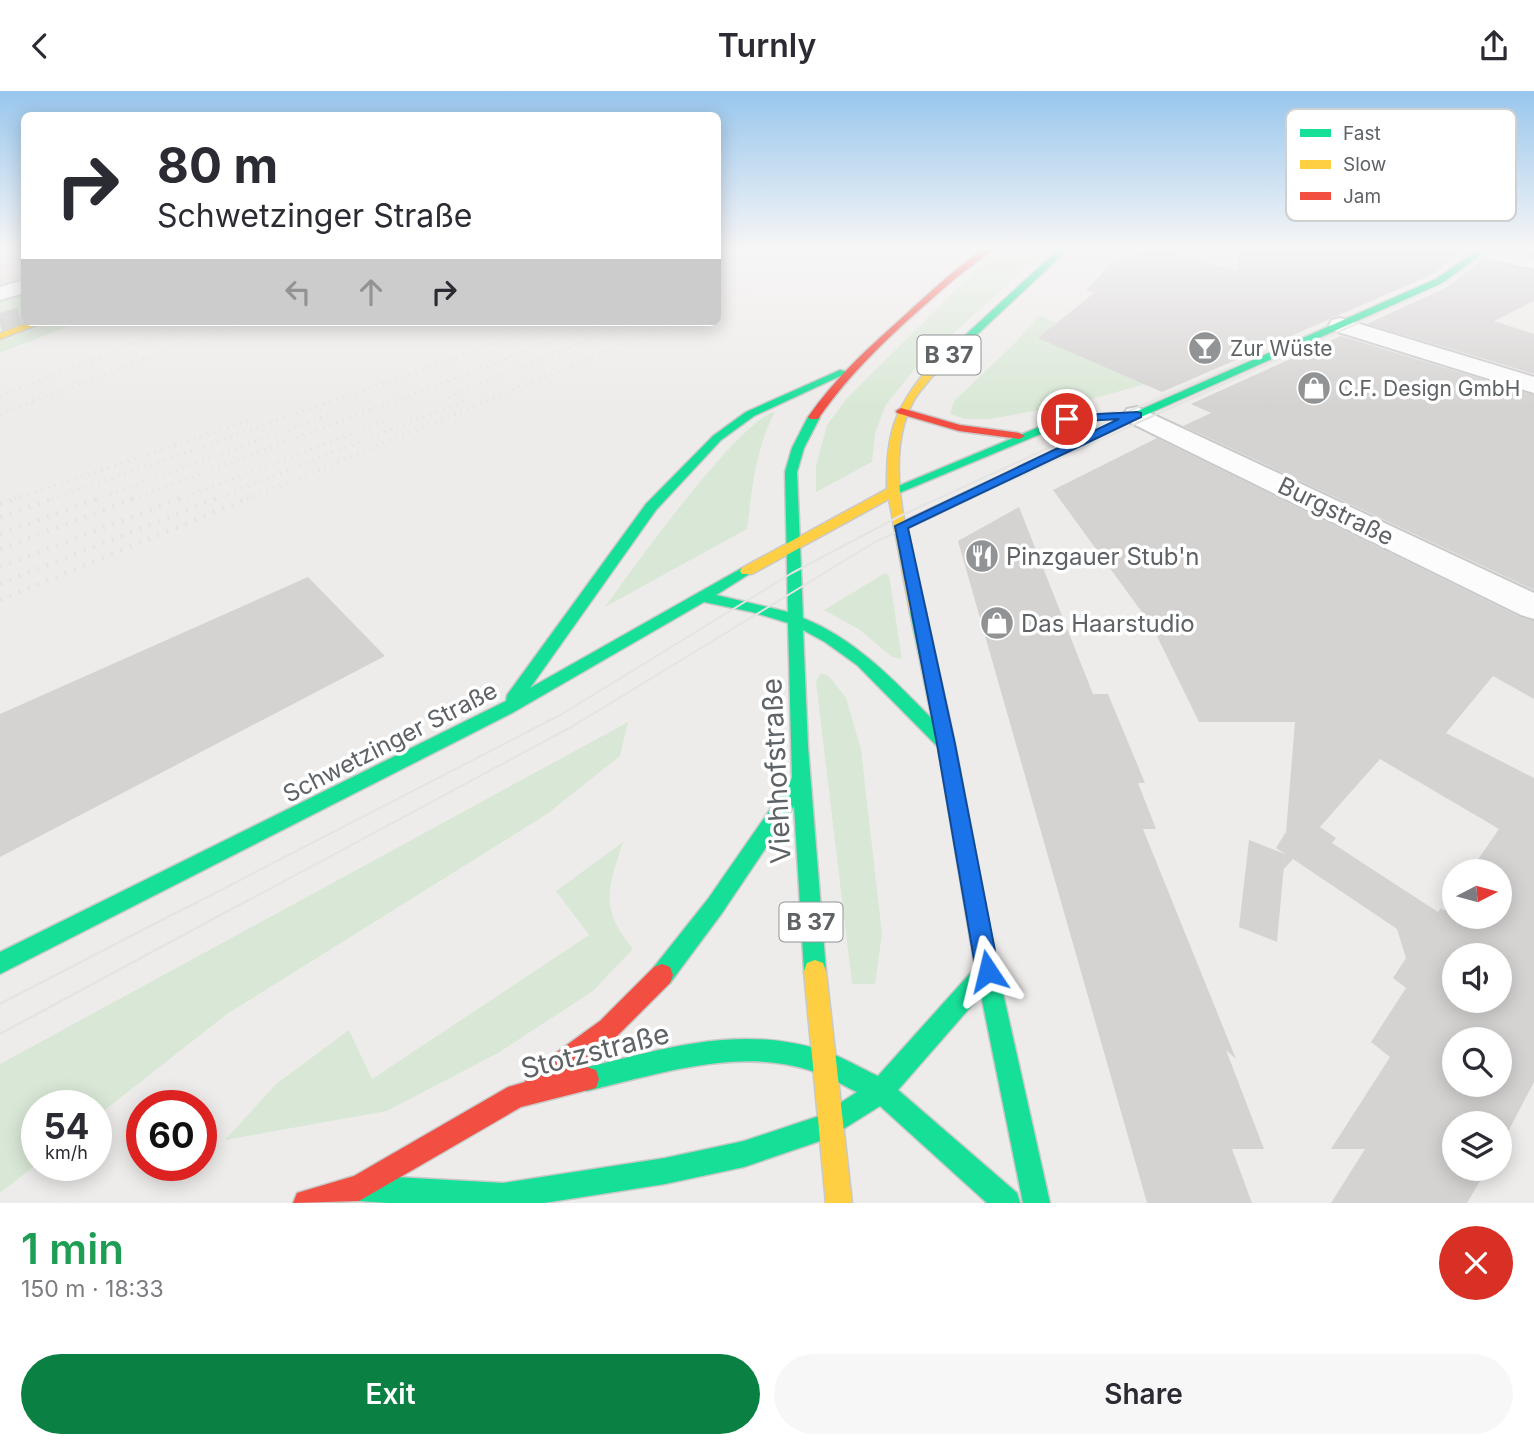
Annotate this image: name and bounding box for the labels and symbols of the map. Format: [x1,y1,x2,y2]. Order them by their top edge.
legend [1286,109,1516,221]
text: Fast [1343,122,1381,145]
text: Slow [1343,153,1386,176]
text: Jam [1343,185,1381,208]
bar icon: Zur Wüste [1186,329,1224,367]
road number: B 37 [918,335,981,375]
place label: Zur Wüste [1230,336,1333,361]
shop icon: C.F. Design GmbH [1295,369,1333,407]
place label: C.F. Design GmbH [1338,376,1520,401]
pin [1037,389,1097,449]
street label: Burgstraße [1273,471,1399,551]
restaurant icon: Pinzgauer Stub'n [963,537,1001,575]
place label: Pinzgauer Stub'n [1006,542,1200,571]
shop icon: Das Haarstudio [978,604,1016,642]
place label: Das Haarstudio [1021,609,1195,638]
street label: Schwetzinger Straße [278,675,502,809]
street label: Viehhofstraße [754,677,798,865]
north arrow [1442,859,1512,929]
road number: B 37 [780,902,842,941]
position arrow [951,934,1025,1008]
street label: Stotzstraße [517,1016,673,1086]
speed limit sign: 60 [126,1090,217,1181]

